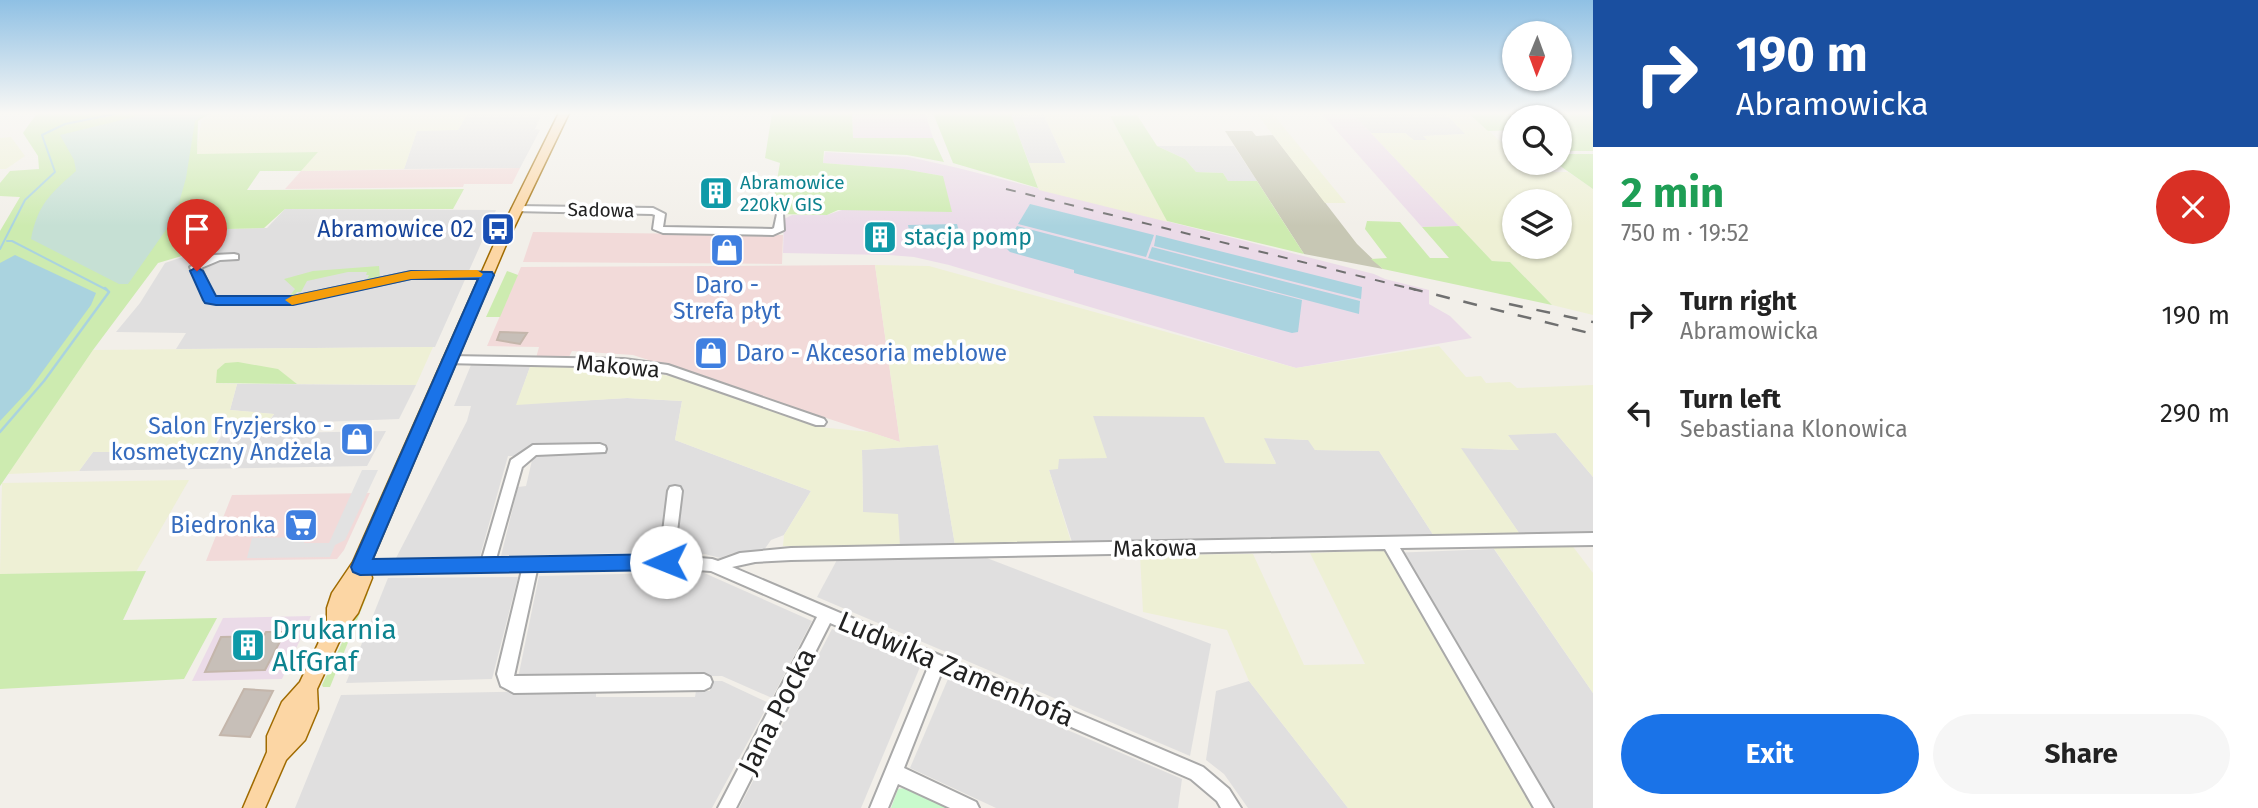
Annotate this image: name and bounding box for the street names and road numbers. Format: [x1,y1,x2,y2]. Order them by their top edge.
street label: Sadowa [567,198,635,222]
street label: Makowa [575,348,661,384]
street label: Makowa [1113,533,1197,563]
street label: Ludwika Zamenhofa [833,604,1079,734]
street label: Jana Pocka [731,642,823,780]

